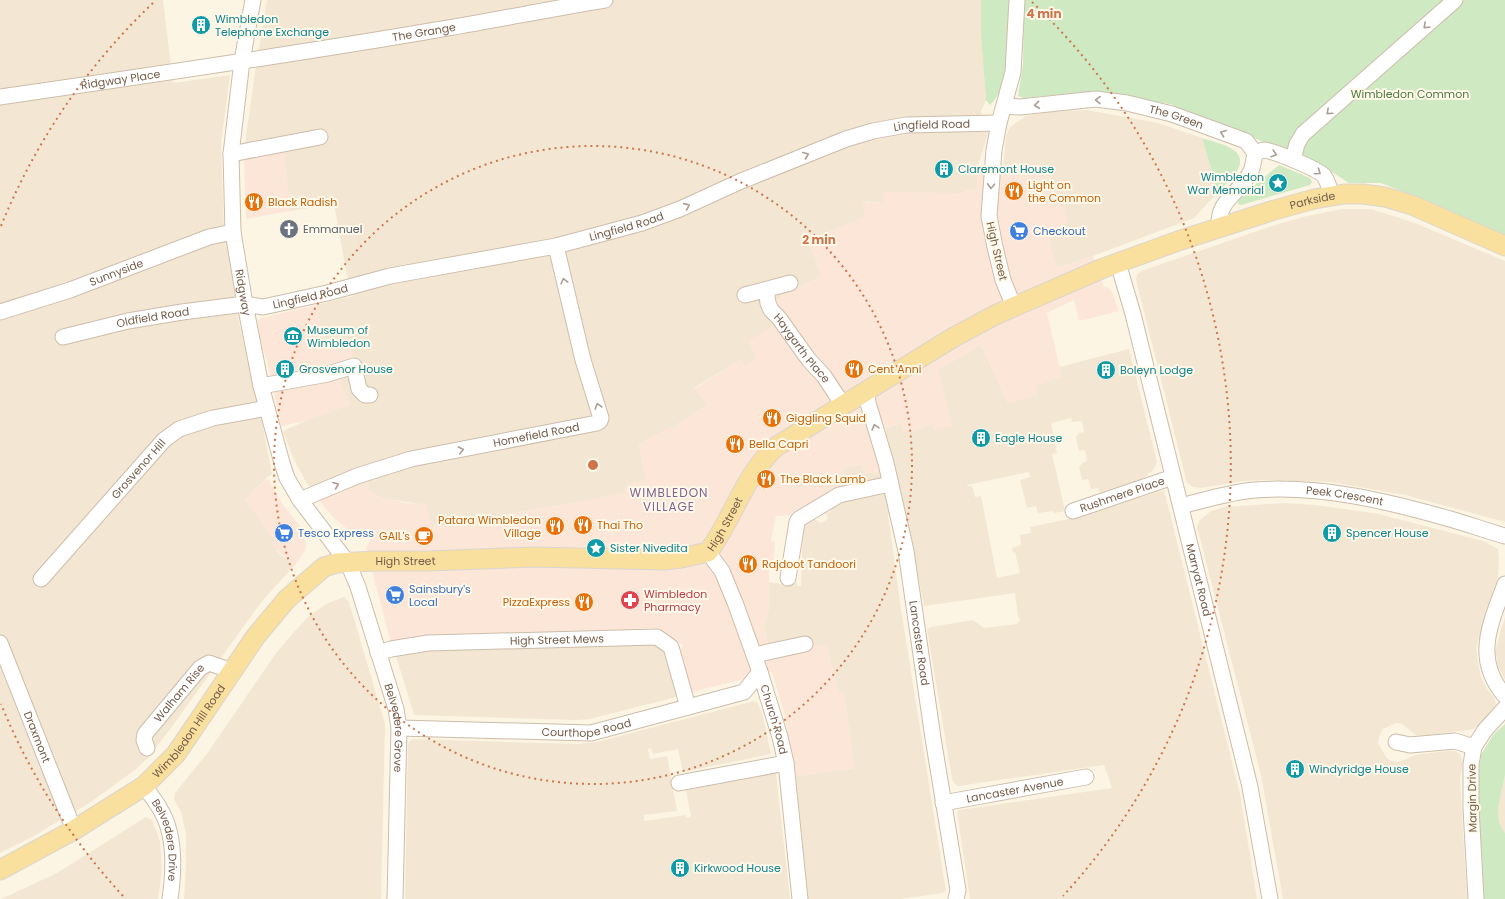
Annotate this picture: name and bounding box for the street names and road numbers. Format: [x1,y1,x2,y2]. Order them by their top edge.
street label: The Grange [391,19,457,45]
street label: Ridgway Place [80,66,162,93]
street label: The Green [1148,101,1206,133]
street label: Lingfield Road [892,116,970,135]
street label: Parkside [1288,188,1337,213]
street label: Lingfield Road [587,208,666,245]
street label: High Street [982,220,1012,282]
street label: Sunnyside [87,255,146,290]
street label: Ridgway [231,268,255,318]
street label: Lingfield Road [271,280,350,313]
street label: Oldfield Road [115,303,190,332]
street label: Haygarth Place [770,309,834,386]
street label: Homefield Road [492,419,581,451]
street label: Grosvenor Hill [107,435,169,502]
street label: Rushmere Place [1078,472,1167,516]
street label: Peek Crescent [1305,482,1385,510]
street label: High Street [703,494,746,554]
street label: Marryat Road [1182,542,1215,618]
street label: High Street [376,553,436,569]
street label: Lancaster Road [905,600,933,687]
street label: High Street Mews [510,630,604,649]
street label: Walham Rise [150,660,208,726]
street label: Wimbledon Hill Road [149,681,229,781]
street label: Belvedere Grove [381,681,407,773]
street label: Church Road [756,683,792,756]
street label: Draxmont [20,709,55,765]
street label: Courthope Road [541,715,633,741]
street label: Margin Drive [1463,763,1481,832]
street label: Lancaster Avenue [965,773,1065,807]
street label: Belvedere Drive [148,796,181,882]

